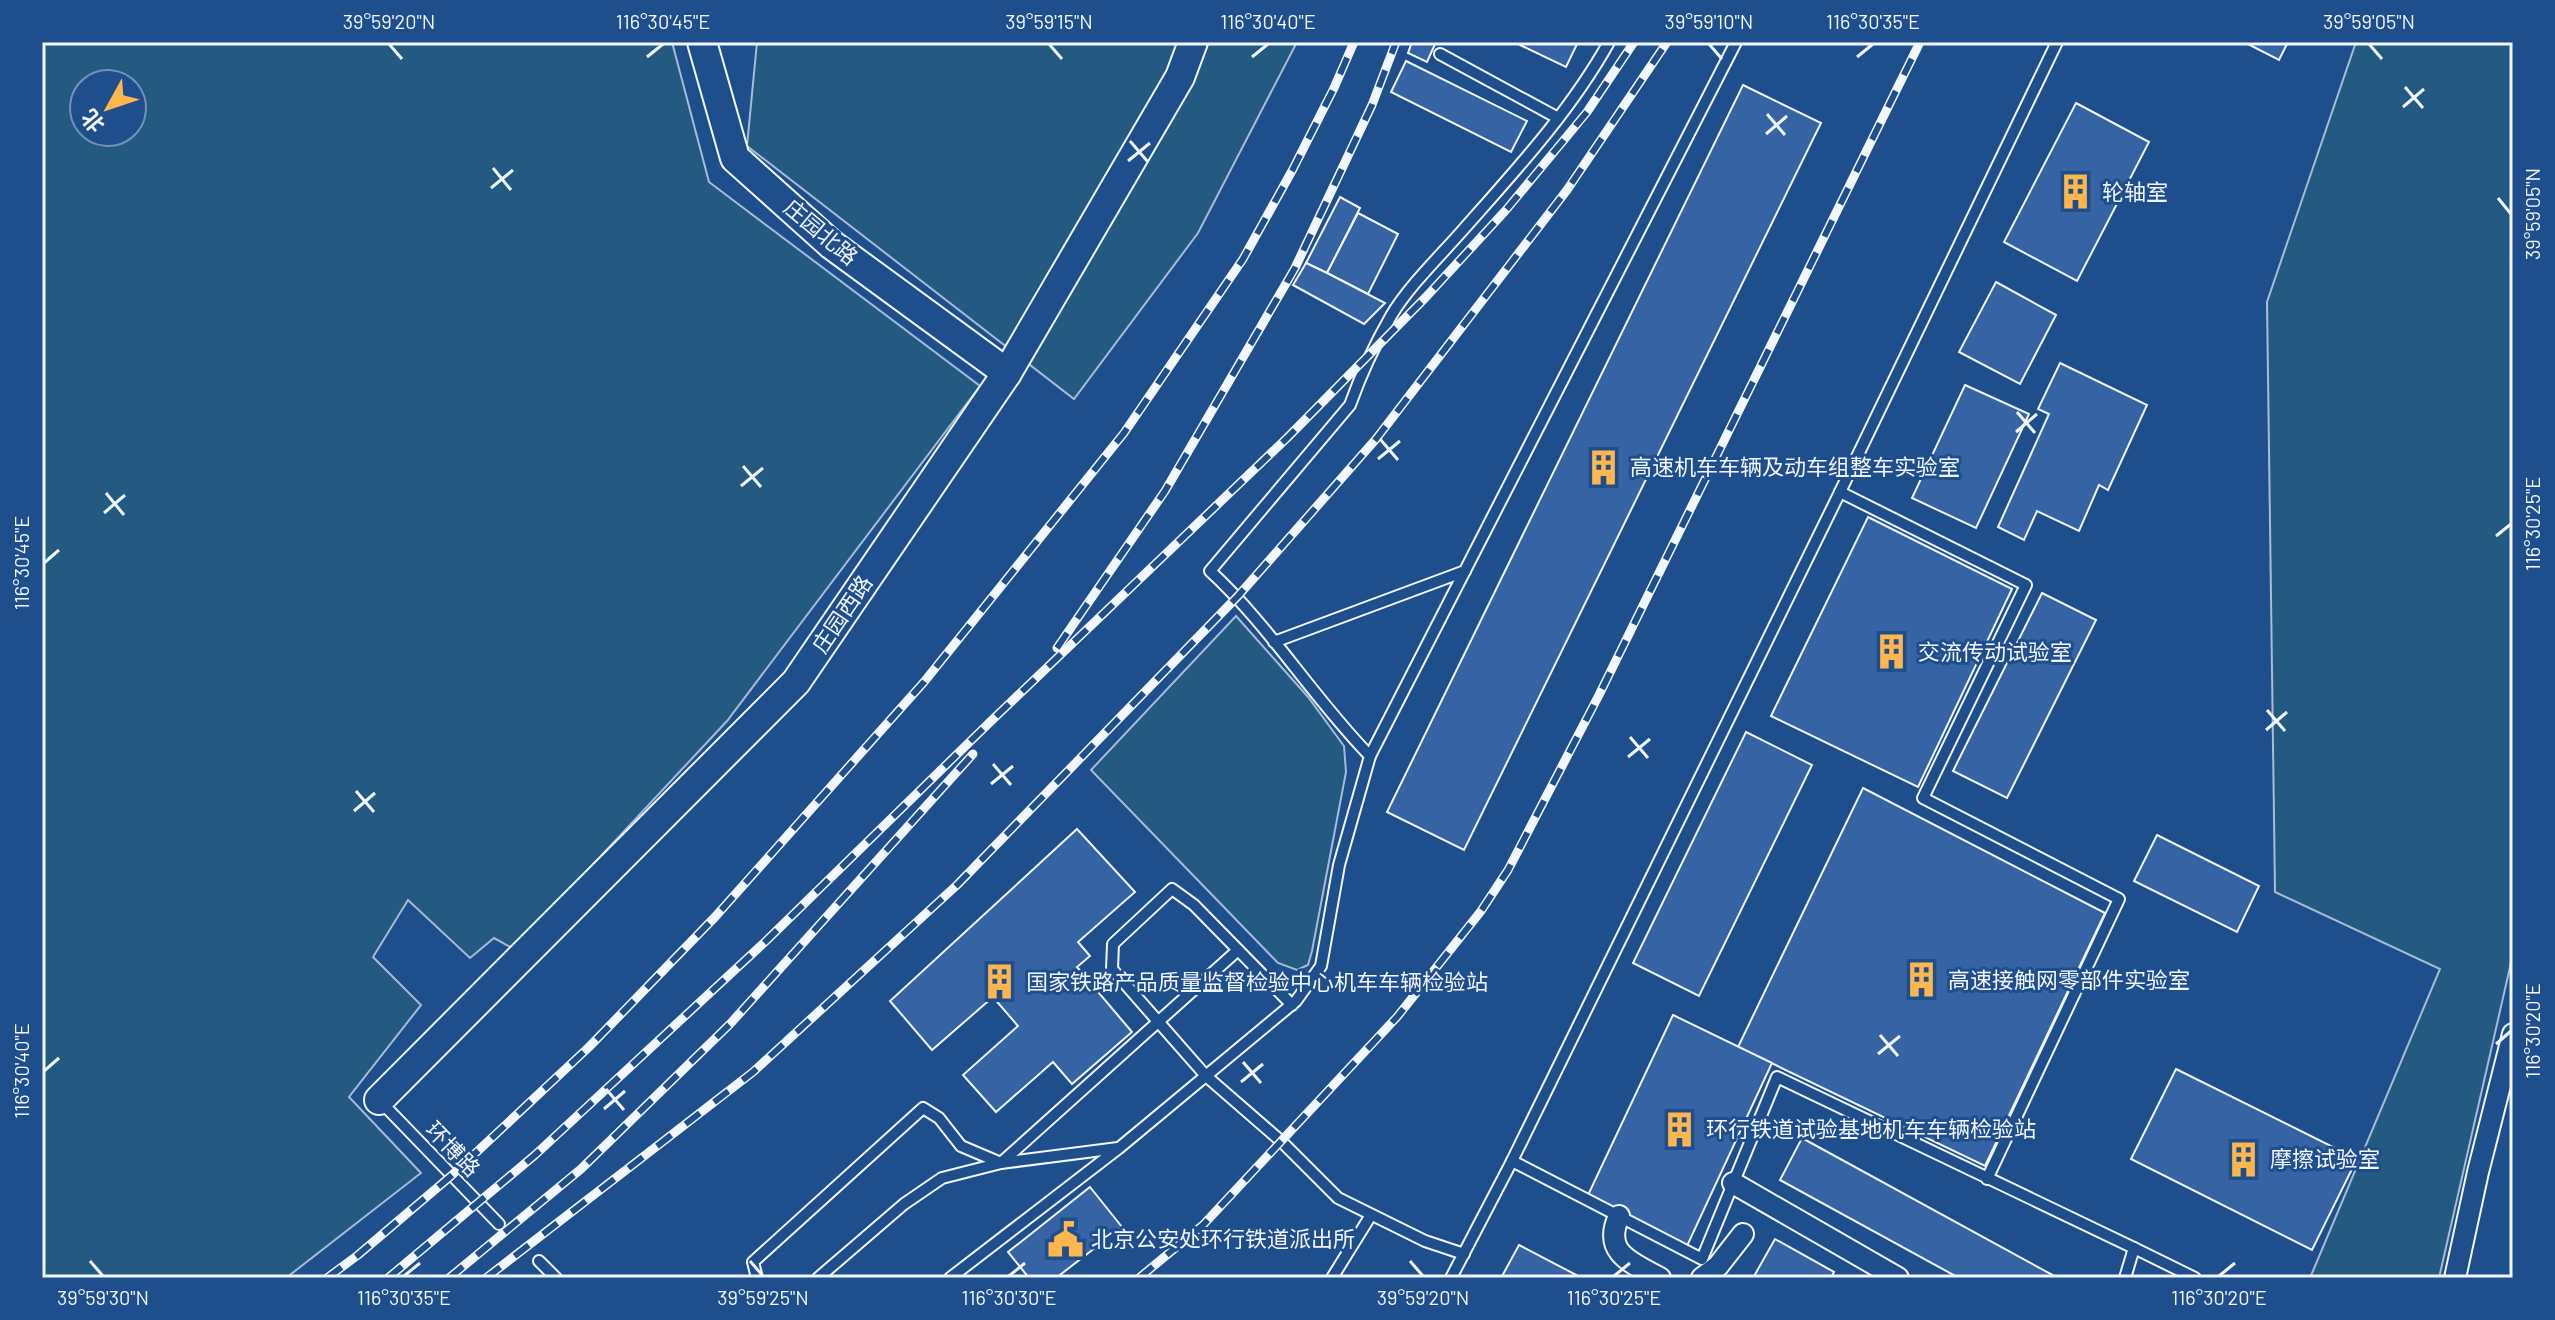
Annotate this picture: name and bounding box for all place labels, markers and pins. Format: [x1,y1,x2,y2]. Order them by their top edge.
building icon: 轮轴室 [2057,173,2095,211]
place label: 轮轴室 [2102,178,2168,204]
building icon: 高速机车车辆及动车组整车实验室 [1585,448,1623,486]
place label: 高速机车车辆及动车组整车实验室 [1630,453,1960,479]
building icon: 交流传动试验室 [1873,633,1911,671]
place label: 交流传动试验室 [1918,638,2072,664]
building icon: 高速接触网零部件实验室 [1903,961,1941,999]
building icon: 国家铁路产品质量监督检验中心机车车辆检验站 [981,963,1019,1001]
place label: 高速接触网零部件实验室 [1948,966,2190,992]
place label: 国家铁路产品质量监督检验中心机车车辆检验站 [1026,968,1488,994]
building icon: 环行铁道试验基地机车车辆检验站 [1661,1110,1699,1148]
place label: 环行铁道试验基地机车车辆检验站 [1706,1115,2036,1141]
building icon: 摩擦试验室 [2225,1140,2263,1178]
place label: 摩擦试验室 [2270,1145,2380,1171]
public building icon: 北京公安处环行铁道派出所 [1046,1220,1084,1258]
place label: 北京公安处环行铁道派出所 [1091,1225,1355,1251]

